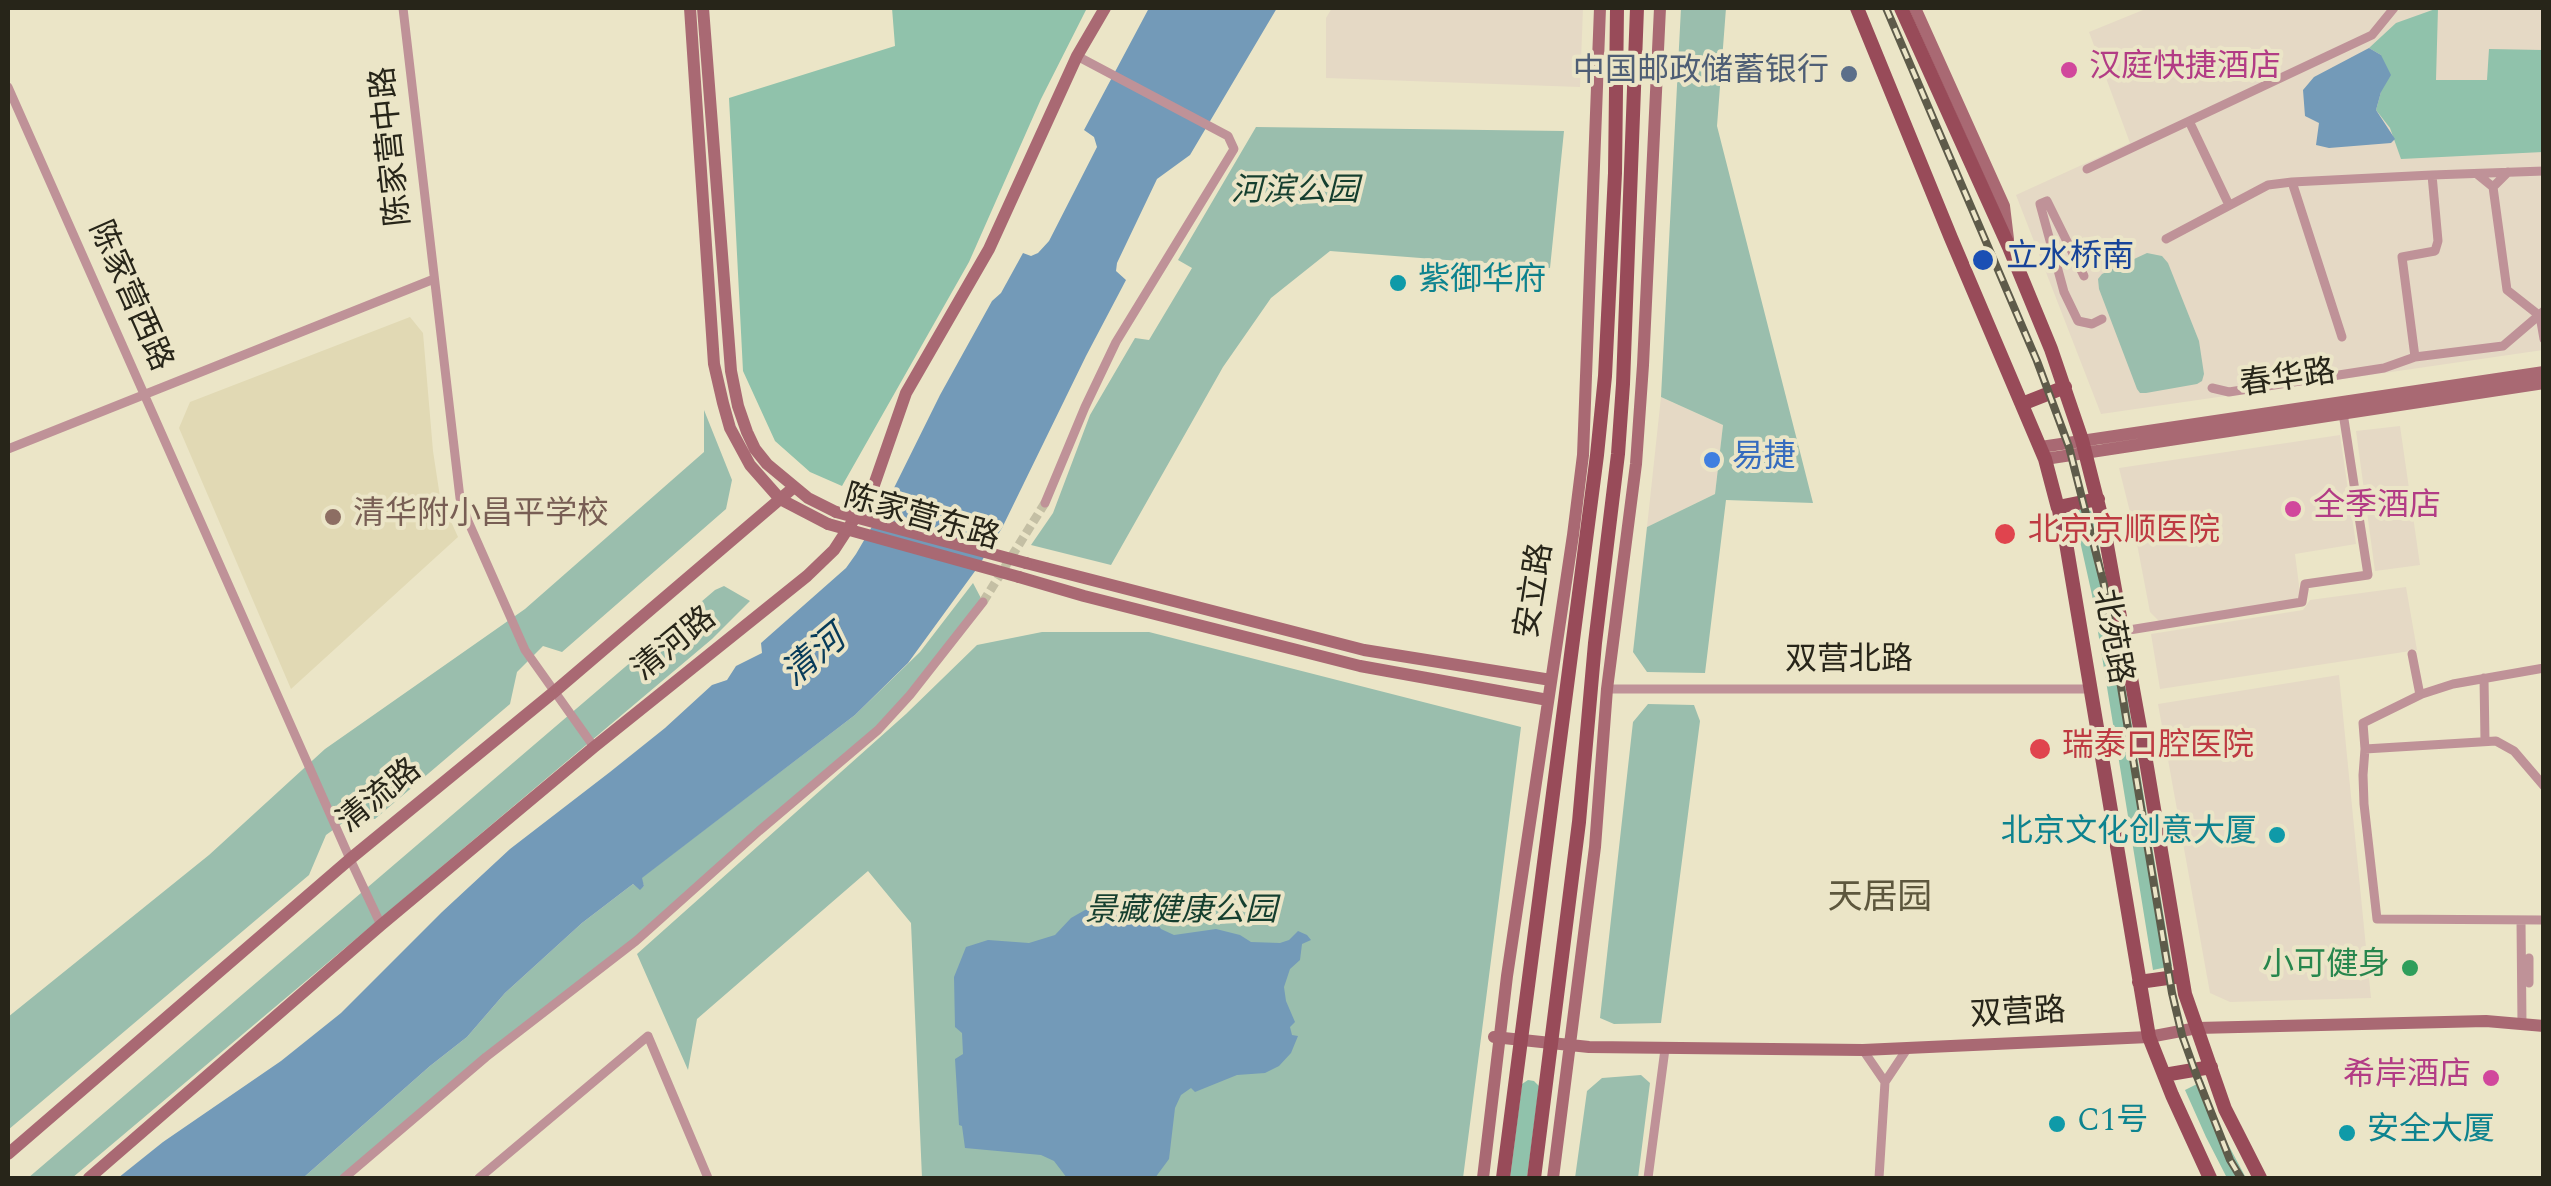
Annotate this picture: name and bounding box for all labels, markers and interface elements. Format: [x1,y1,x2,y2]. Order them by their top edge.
place label: 汉庭快捷酒店 [2089,51,2281,89]
place label: 中国邮政储蓄银行 [1573,55,1829,93]
marker: 汉庭快捷酒店 [2058,59,2080,81]
marker: 中国邮政储蓄银行 [1838,63,1860,85]
street label: 陈家营中路 [367,64,421,228]
park label: 河滨公园 [1231,175,1359,213]
street label: 陈家营西路 [78,216,178,378]
place label: 立水桥南 [2006,241,2134,279]
marker: 立水桥南 [1970,247,1996,273]
place label: 紫御华府 [1418,264,1546,302]
marker: 紫御华府 [1387,272,1409,294]
street label: 春华路 [2238,355,2338,407]
place label: 易捷 [1732,441,1796,479]
marker: 易捷 [1701,449,1723,471]
street label: 陈家营东路 [839,479,1003,561]
place label: 全季酒店 [2313,490,2441,528]
place label: 清华附小昌平学校 [353,498,609,536]
marker: 全季酒店 [2282,498,2304,520]
marker: 清华附小昌平学校 [322,506,344,528]
place label: 北京京顺医院 [2028,515,2220,553]
marker: 北京京顺医院 [1992,521,2018,547]
street label: 安立路 [1511,541,1563,641]
street label: 北苑路 [2083,586,2137,688]
street label: 清河路 [627,601,725,691]
water label: 清河 [776,620,856,698]
street label: 双营北路 [1785,644,1913,682]
place label: 瑞泰口腔医院 [2062,730,2254,768]
marker: 瑞泰口腔医院 [2027,736,2053,762]
street label: 清流路 [332,753,430,843]
place label: 北京文化创意大厦 [2001,816,2257,854]
marker: 北京文化创意大厦 [2266,824,2288,846]
district label: 天居园 [1828,880,1932,922]
park label: 景藏健康公园 [1085,895,1277,933]
place label: 小可健身 [2262,949,2390,987]
marker: 小可健身 [2399,957,2421,979]
street label: 双营路 [1969,994,2067,1038]
place label: 希岸酒店 [2343,1059,2471,1097]
marker: 希岸酒店 [2480,1067,2502,1089]
place label: C1号 [2077,1105,2148,1143]
marker: C1号 [2046,1113,2068,1135]
place label: 安全大厦 [2367,1114,2495,1152]
marker: 安全大厦 [2336,1122,2358,1144]

